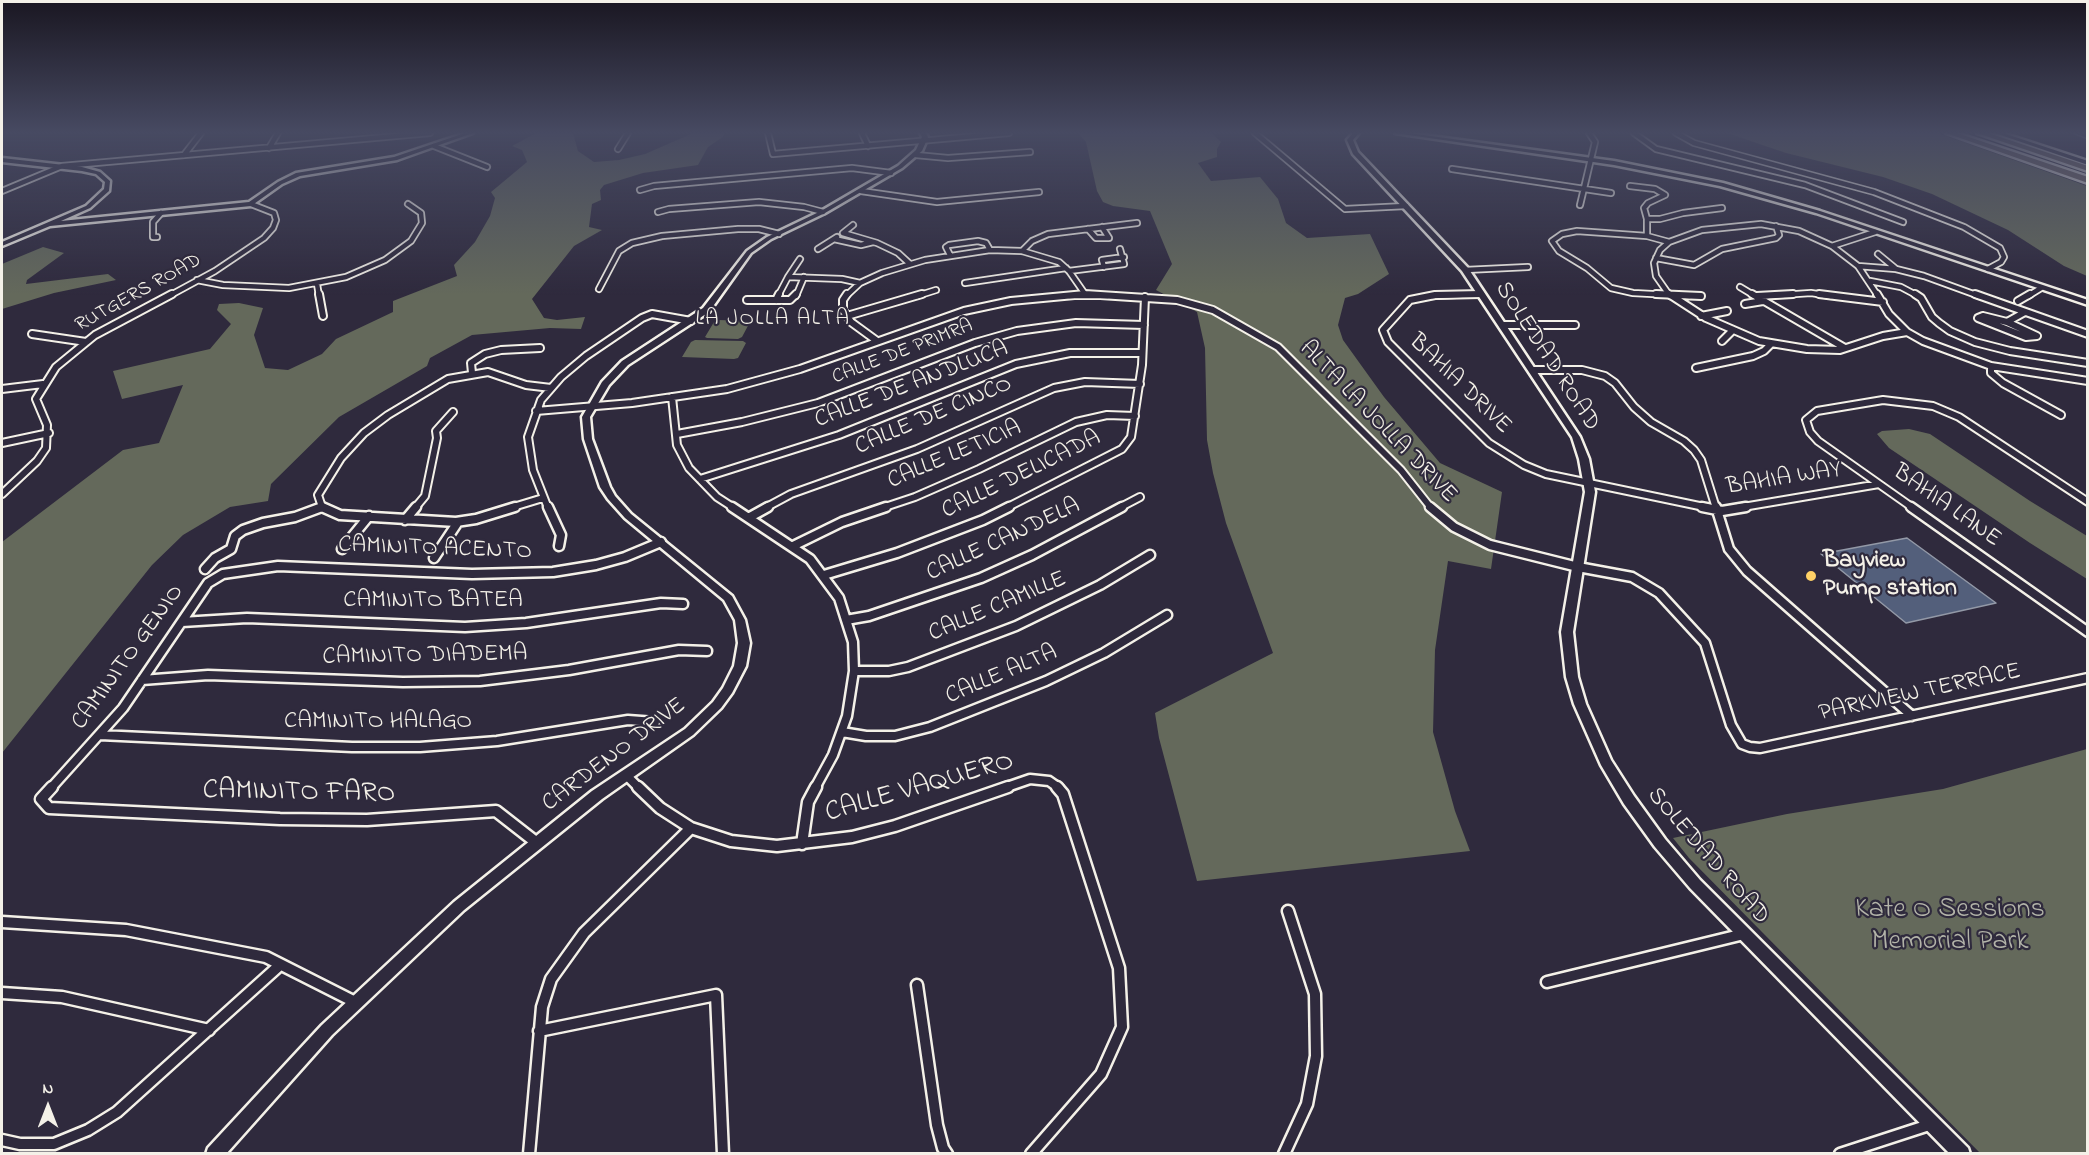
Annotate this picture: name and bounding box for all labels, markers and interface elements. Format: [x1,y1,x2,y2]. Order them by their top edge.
street label: RUTGERS ROAD [72,250,206,338]
street label: SOLEDAD ROAD [1487,277,1605,437]
district label: LA JOLLA ALTA [695,307,851,333]
street label: CALLE DE PRIMRA [829,315,977,391]
street label: BAHIA DRIVE [1401,329,1517,441]
street label: CALLE DE ANDLUCA [811,336,1013,436]
street label: ALTA LA JOLLA DRIVE [1292,336,1462,510]
street label: CALLE DE CINCO [851,371,1017,463]
street label: CALLE LETICIA [884,415,1026,497]
street label: CALLE DELICADA [938,425,1106,527]
street label: BAHIA WAY [1725,457,1843,503]
street label: BAHIA LANE [1886,459,2006,555]
street label: CALLE CANDELA [923,493,1085,589]
street label: CAMINITO ACENTO [338,532,532,568]
place label: Bayview Pump station [1823,548,1957,604]
street label: CALLE CAMILLE [925,566,1071,650]
marker: Bayview Pump station [1804,569,1818,583]
street label: CAMINITO GENIO [67,580,191,736]
street label: CAMINITO BATEA [343,588,523,616]
street label: CALLE ALTA [942,640,1062,712]
street label: CAMINITO DIADEMA [322,641,528,673]
street label: PARKVIEW TERRACE [1816,659,2024,729]
street label: CARDENO DRIVE [538,693,692,819]
street label: CAMINITO HALAGO [284,709,472,737]
street label: CALLE VAQUERO [822,746,1018,832]
street label: CAMINITO FARO [202,776,396,812]
street label: SOLEDAD ROAD [1640,783,1774,931]
park label: Kate O Sessions Memorial Park [1855,894,2045,960]
north arrow [18,1077,78,1137]
text: N [43,1077,53,1101]

